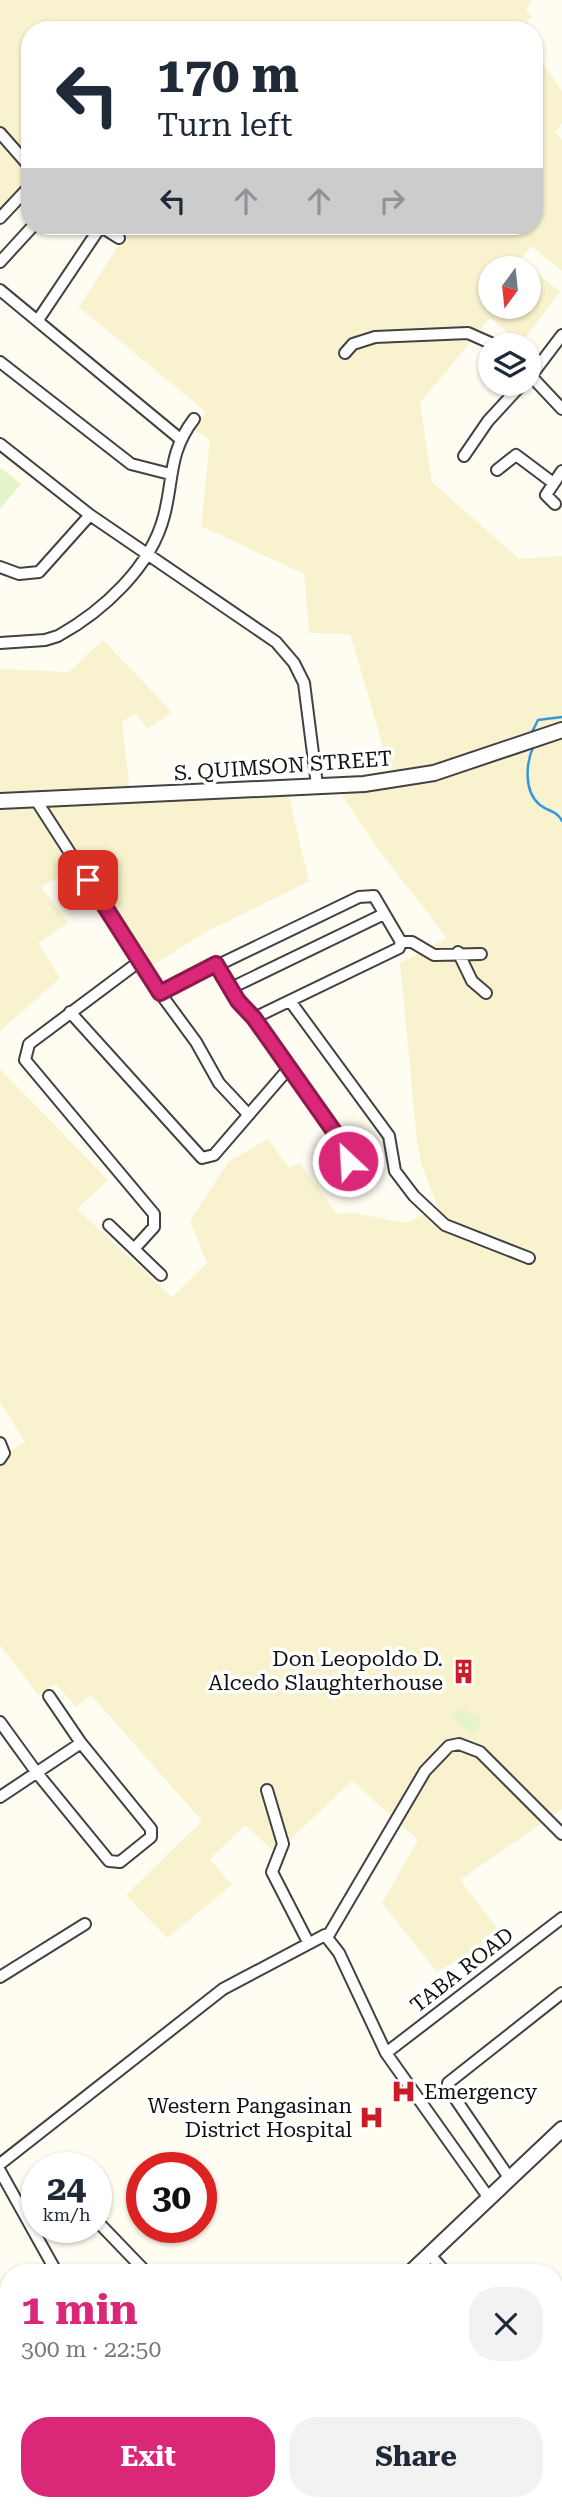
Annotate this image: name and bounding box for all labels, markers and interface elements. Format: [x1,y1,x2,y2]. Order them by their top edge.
text: 170 m [157,47,299,104]
icon: left [42,49,133,140]
text: Turn left [157,106,292,144]
icon: left [154,182,192,220]
icon: ahead [227,182,265,220]
icon: ahead [300,182,338,220]
icon: right [373,182,411,220]
north arrow [478,256,541,318]
map controls [478,256,541,396]
button: layers [478,333,541,396]
street label: S. QUIMSON STREET [173,746,393,786]
pin [58,850,118,910]
icon: arrive [69,861,107,899]
position arrow [311,1124,385,1198]
place label: Don Leopoldo D. Alcedo Slaughterhouse [208,1647,443,1695]
building icon: Don Leopoldo D. Alcedo Slaughterhouse [449,1657,477,1685]
street label: TABA ROAD [406,1922,518,2018]
hospital icon: Emergency [390,2078,418,2106]
place label: Emergency [424,2080,538,2104]
place label: Western Pangasinan District Hospital [147,2094,353,2142]
hospital icon: Western Pangasinan District Hospital [358,2104,386,2132]
speed limit sign: 30 [126,2152,217,2243]
text: 24 [47,2168,86,2209]
text: km/h [42,2204,91,2225]
text: 1 min [21,2285,138,2334]
button: close [469,2287,543,2361]
text: 300 m · 22:50 [21,2336,161,2363]
button: Exit [21,2417,275,2497]
button: Share [289,2417,543,2497]

